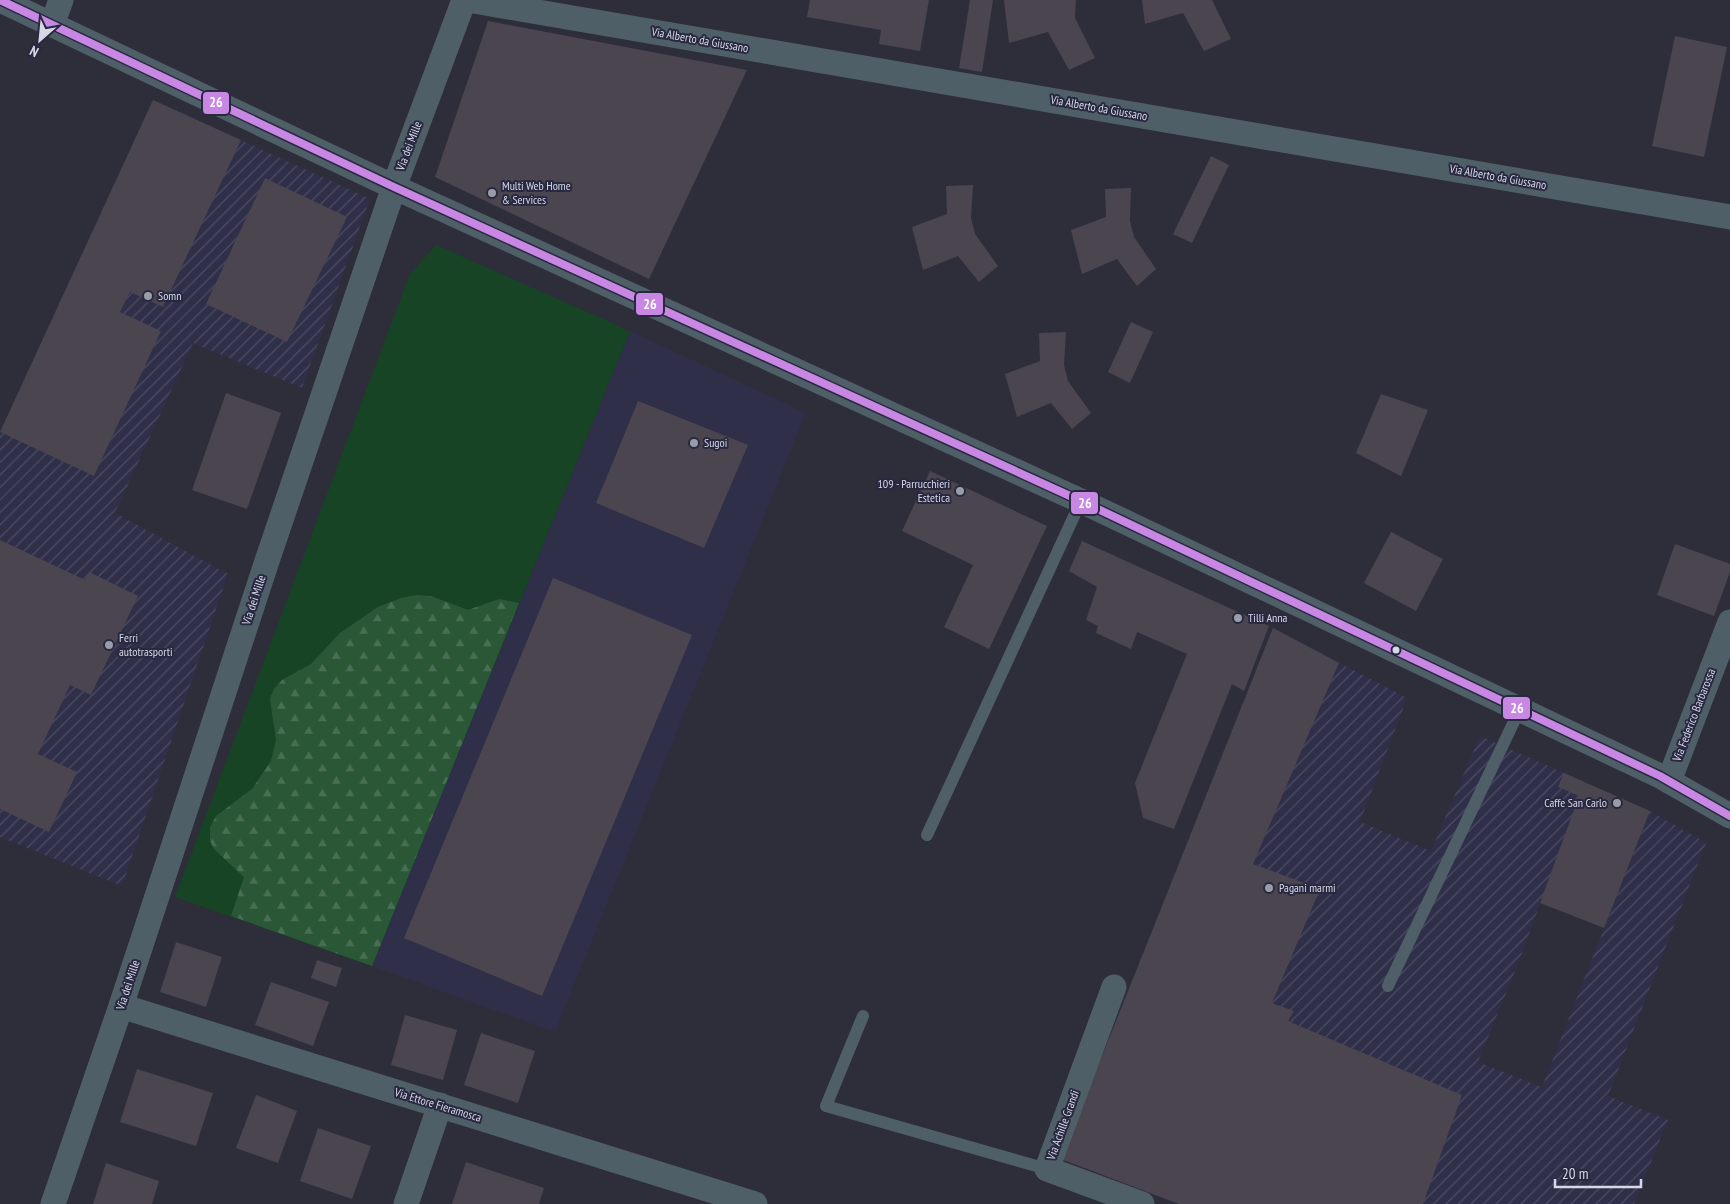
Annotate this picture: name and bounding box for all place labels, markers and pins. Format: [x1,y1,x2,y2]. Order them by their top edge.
place label: Multi Web Home & Services [502,178,571,207]
marker: Multi Web Home & Services [486,187,498,199]
place label: Somn [158,288,181,303]
marker: Somn [142,290,154,302]
place label: Sugoi [704,435,727,450]
marker: Sugoi [688,437,700,449]
place label: 109 - Parrucchieri Estetica [877,476,950,505]
marker: 109 - Parrucchieri Estetica [954,485,966,497]
place label: Tilli Anna [1248,610,1288,625]
marker: Tilli Anna [1232,612,1244,624]
place label: Ferri autotrasporti [119,630,173,659]
marker: Ferri autotrasporti [103,639,115,651]
unlabelled marker [1391,645,1401,655]
place label: Caffe San Carlo [1544,795,1607,810]
marker: Caffe San Carlo [1611,797,1623,809]
place label: Pagani marmi [1279,880,1336,895]
marker: Pagani marmi [1263,882,1275,894]

